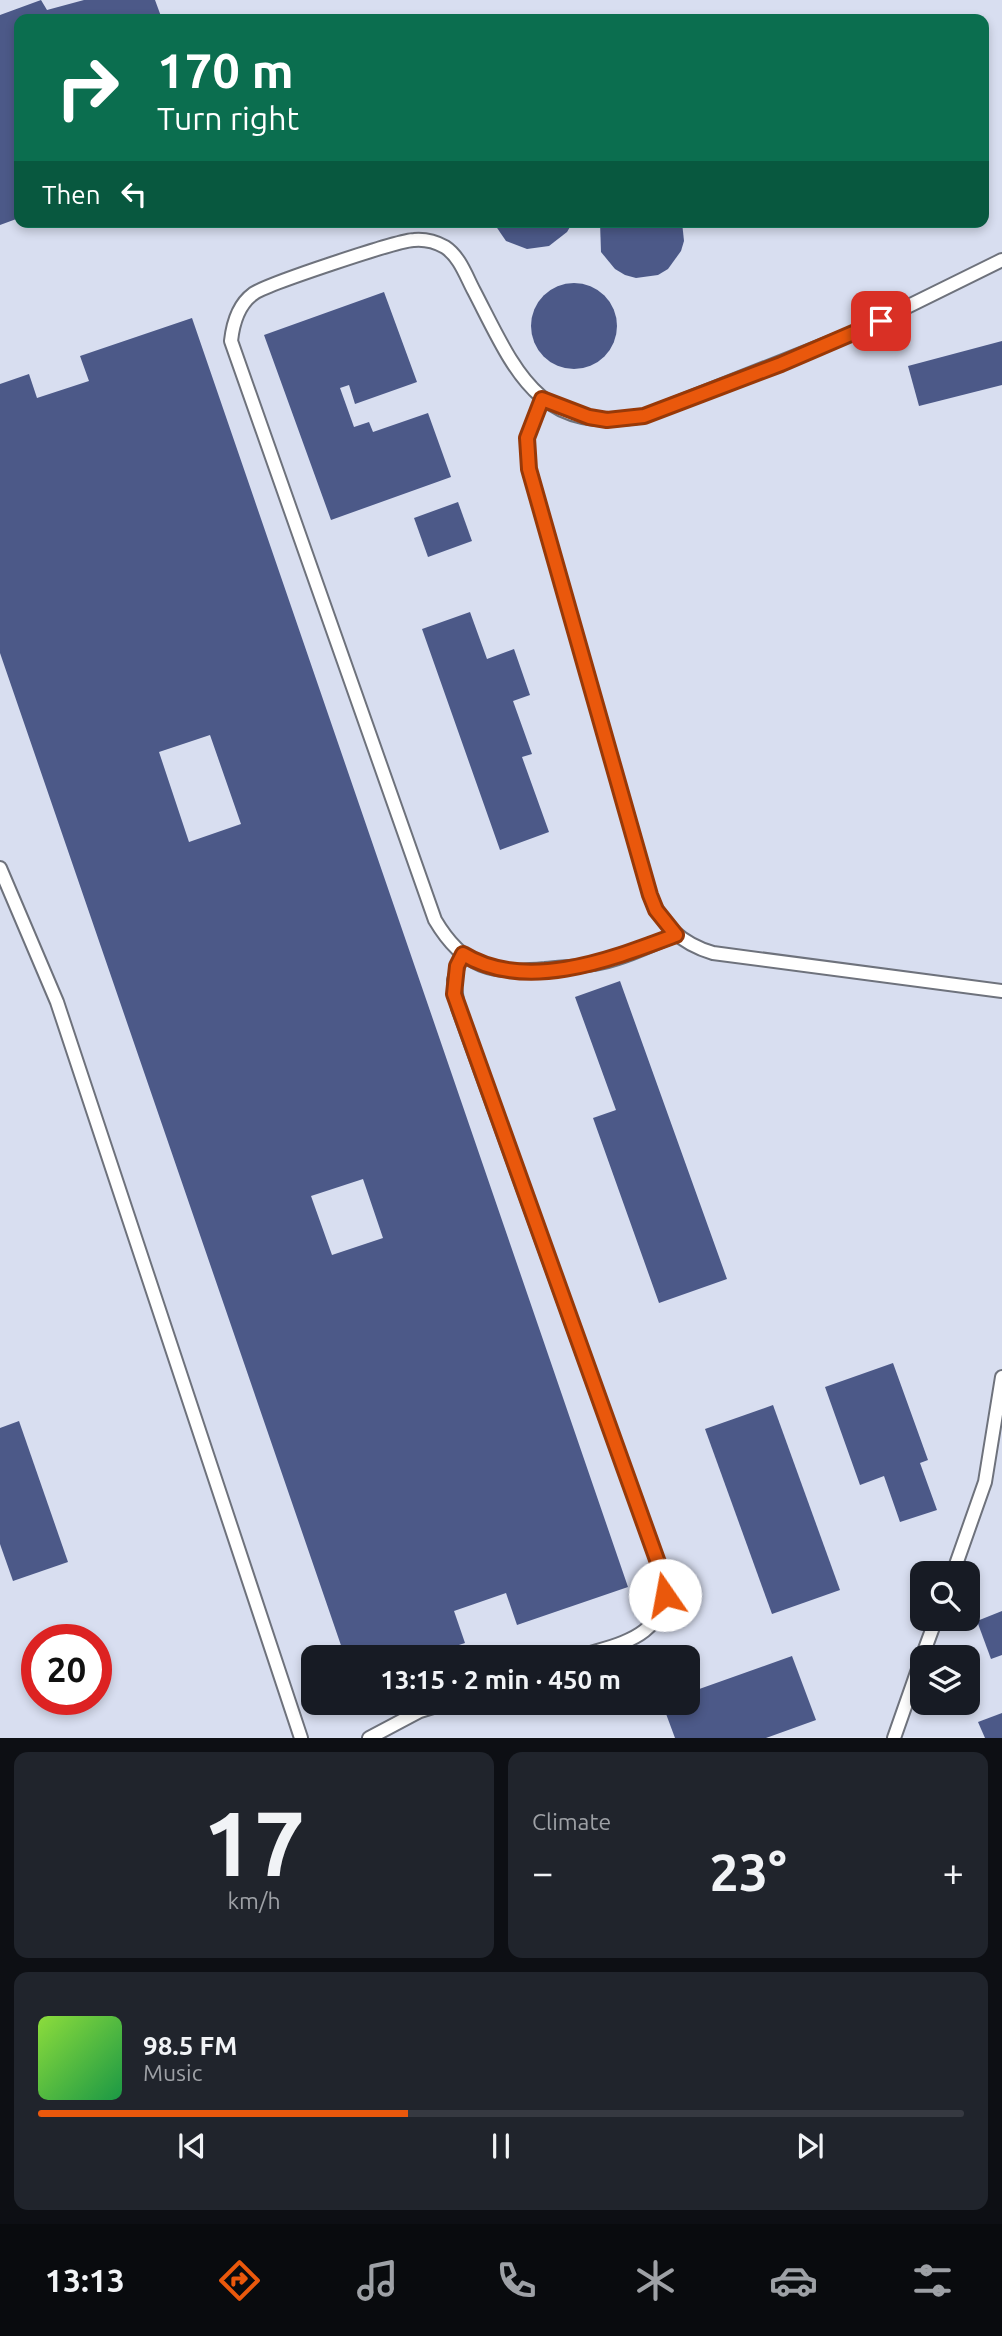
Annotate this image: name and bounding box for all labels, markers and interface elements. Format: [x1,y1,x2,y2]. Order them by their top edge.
icon: right [42,42,133,133]
text: 170 m [157,42,294,97]
text: Turn right [157,100,299,136]
icon: left [115,175,153,213]
text: Then [42,180,101,209]
pin [851,291,911,351]
icon: arrive [862,302,900,340]
position arrow [628,1558,702,1632]
map controls [910,1561,980,1715]
button: search [910,1561,980,1631]
speed limit sign: 20 [21,1624,112,1715]
button: layers [910,1645,980,1715]
text: 13:15 · 2 min · 450 m [380,1665,621,1694]
text: 17 [203,1791,305,1893]
text: Climate [532,1809,611,1834]
text: 23° [709,1843,787,1901]
text: − [532,1851,553,1893]
text: + [943,1851,964,1893]
text: km/h [227,1888,281,1913]
text: 98.5 FM [143,2031,237,2060]
text: Music [143,2060,202,2085]
icon: previous [173,2127,211,2165]
icon: pause [482,2127,520,2165]
icon: next [791,2127,829,2165]
icon: directions [215,2256,264,2305]
icon: music [353,2256,402,2305]
icon: phone [492,2256,541,2305]
icon: climate [631,2256,680,2305]
icon: car [769,2256,818,2305]
icon: filters [908,2256,957,2305]
text: 13:13 [45,2262,125,2298]

